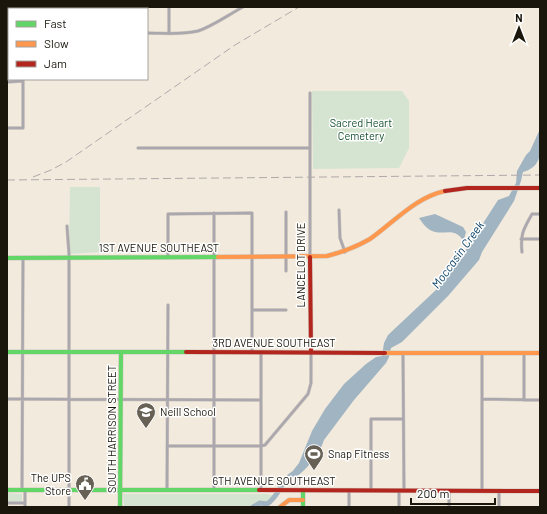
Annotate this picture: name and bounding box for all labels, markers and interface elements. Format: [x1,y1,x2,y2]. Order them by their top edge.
legend [8,8,148,80]
north arrow [499,8,539,48]
text: N [515,11,523,24]
text: Fast [44,16,67,30]
text: Slow [44,36,69,50]
text: Jam [44,56,67,70]
park label: Sacred Heart Cemetery [330,116,392,142]
water label: Moccasin Creek [428,218,486,291]
street label: LANCELOT DRIVE [294,222,307,307]
street label: 1ST AVENUE SOUTHEAST [99,241,219,254]
street label: 3RD AVENUE SOUTHEAST [212,336,336,349]
street label: SOUTH HARRISON STREET [105,365,118,493]
school or university icon: Neill School [135,401,157,429]
place label: Neill School [160,405,216,418]
sports icon: Snap Fitness [303,443,325,471]
place label: Snap Fitness [328,447,389,460]
place label: The UPS Store [31,471,71,497]
public building icon: The UPS Store [74,473,96,501]
street label: 6TH AVENUE SOUTHEAST [212,474,336,487]
scale bar [411,480,495,506]
text: 200 m [417,486,449,500]

